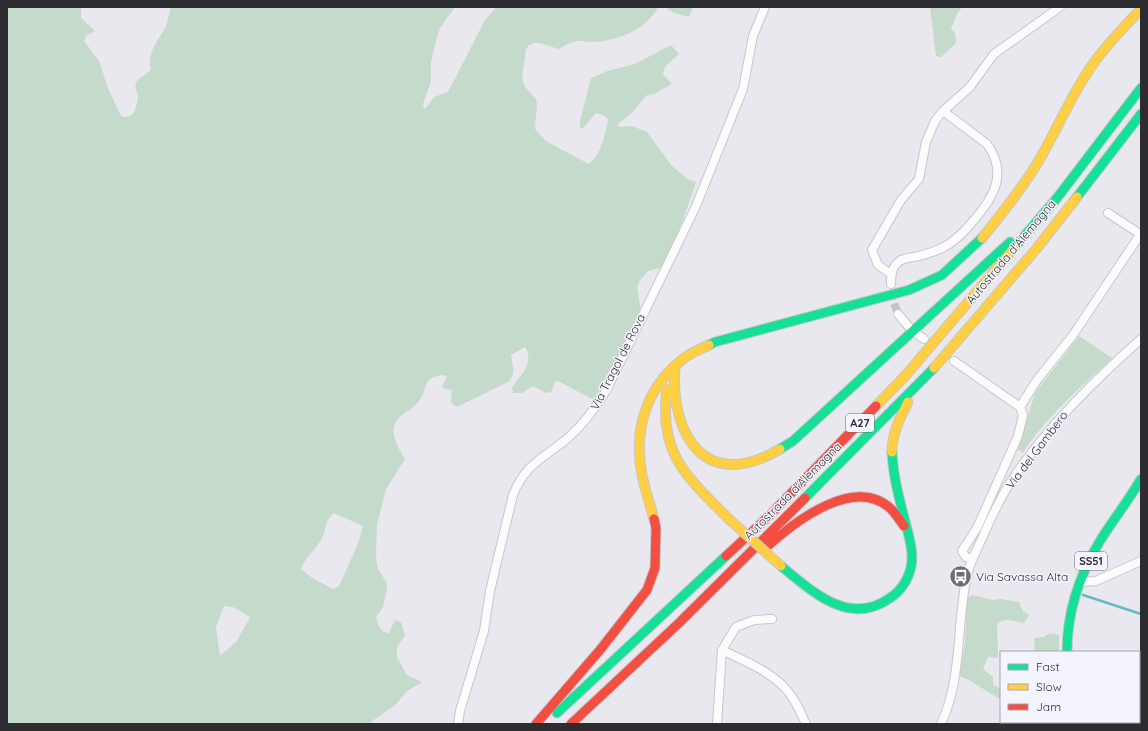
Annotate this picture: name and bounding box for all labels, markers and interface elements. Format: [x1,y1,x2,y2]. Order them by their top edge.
street label: Autostrada d'Alemagna [963,196,1059,307]
street label: Via Tragol de Rova [587,311,648,412]
street label: Via del Gambero [1002,408,1071,492]
road number: A27 [846,414,874,432]
street label: Autostrada d'Alemagna [741,439,845,543]
road number: SS51 [1075,552,1107,570]
bus stop icon: Via Savassa Alta [948,564,974,590]
place label: Via Savassa Alta [976,569,1068,584]
legend [1000,651,1140,723]
text: Fast [1036,659,1060,674]
text: Slow [1036,679,1062,694]
text: Jam [1036,699,1061,714]

